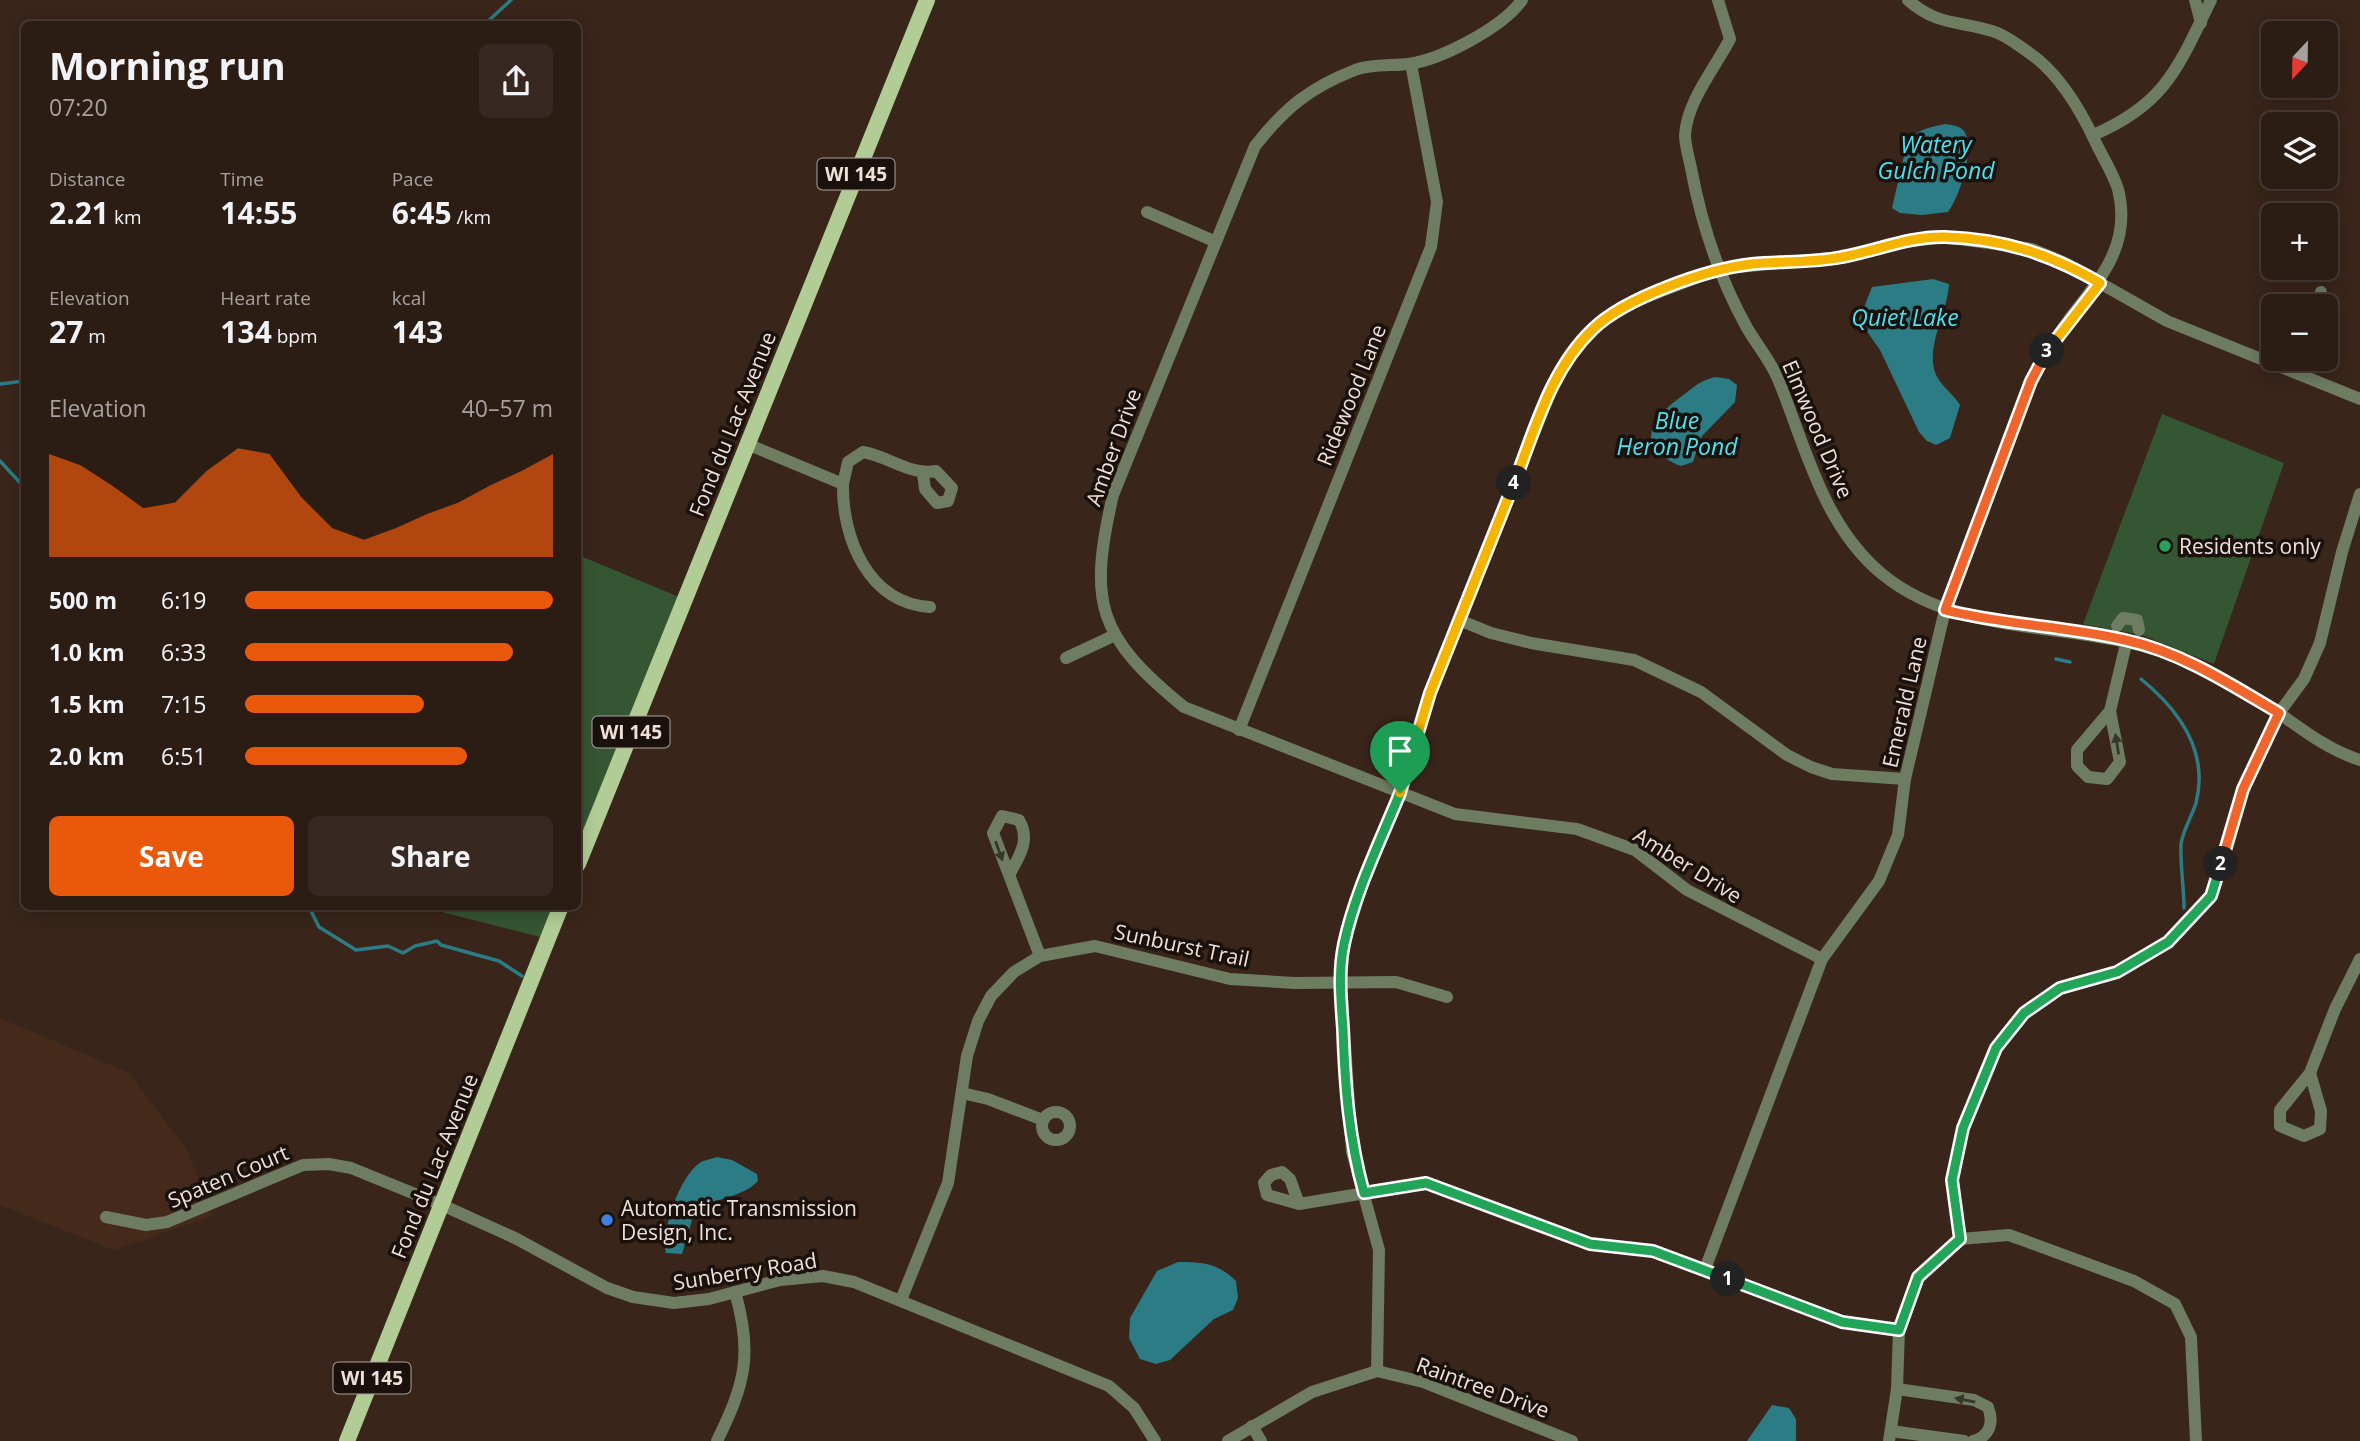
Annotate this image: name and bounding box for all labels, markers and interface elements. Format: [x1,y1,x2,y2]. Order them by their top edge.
north arrow [2261,21,2338,98]
map controls [2261,21,2338,371]
text: Morning run [49,39,286,91]
button: share [479,44,553,118]
text: 07:20 [49,91,108,123]
button: layers [2261,112,2338,189]
water label: Watery Gulch Pond [1878,128,1995,186]
road number: WI 145 [818,158,894,190]
text: Distance [49,166,125,192]
text: Time [220,166,264,192]
text: Pace [392,166,433,192]
text: 2.21 [49,192,109,233]
text: 14:55 [220,192,298,233]
text: 6:45 [392,192,452,233]
button: + [2261,203,2338,280]
text: km [109,204,142,230]
text: /km [452,204,491,230]
text: Elevation [49,285,130,311]
text: Heart rate [220,285,311,311]
text: kcal [392,285,426,311]
button: − [2261,294,2338,371]
water label: Quiet Lake [1851,301,1959,333]
text: 27 [49,311,83,352]
text: 134 [220,311,272,352]
text: 143 [392,311,443,352]
street label: Ridewood Lane [1310,320,1392,470]
text: m [83,323,106,349]
text: bpm [272,323,318,349]
street label: Fond du Lac Avenue [682,327,782,521]
pin: 3 [2030,334,2064,368]
text: 3 [2041,337,2052,363]
street label: Elmwood Drive [1776,356,1860,502]
street label: Amber Drive [1079,385,1147,509]
text: Elevation [49,392,147,424]
text: 40–57 m [462,392,553,424]
water label: Blue Heron Pond [1617,404,1738,462]
pin: 4 [1496,466,1532,500]
text: 4 [1508,469,1519,495]
place label: Residents only [2179,532,2321,560]
marker: Residents only [2157,538,2173,554]
text: 500 m [49,584,117,616]
text: 6:19 [161,584,207,616]
street label: Emerald Lane [1875,634,1933,770]
text: 1.0 km [49,636,125,668]
text: 6:33 [161,636,207,668]
text: 1.5 km [49,688,125,720]
text: 7:15 [161,688,207,720]
road number: WI 145 [592,716,670,748]
pin [1370,721,1430,793]
icon: arrive [1381,732,1419,770]
one-way arrow [2111,733,2122,755]
text: 2.0 km [49,740,125,772]
text: 6:51 [161,740,207,772]
button: Save [49,816,294,896]
button: Share [308,816,553,896]
street label: Amber Drive [1629,821,1747,909]
one-way arrow [994,840,1005,861]
pin: 2 [2204,846,2238,882]
text: 2 [2215,850,2226,876]
street label: Sunburst Trail [1112,917,1252,973]
street label: Fond du Lac Avenue [384,1069,484,1263]
street label: Spaten Court [163,1138,293,1214]
place label: Automatic Transmission Design, Inc. [621,1194,857,1246]
marker: Automatic Transmission Design, Inc. [599,1212,615,1228]
street label: Sunberry Road [671,1246,819,1296]
pin: 1 [1710,1262,1746,1296]
text: 1 [1722,1265,1733,1291]
street label: Raintree Drive [1413,1350,1553,1424]
road number: WI 145 [334,1362,410,1394]
one-way arrow [1954,1394,1976,1405]

